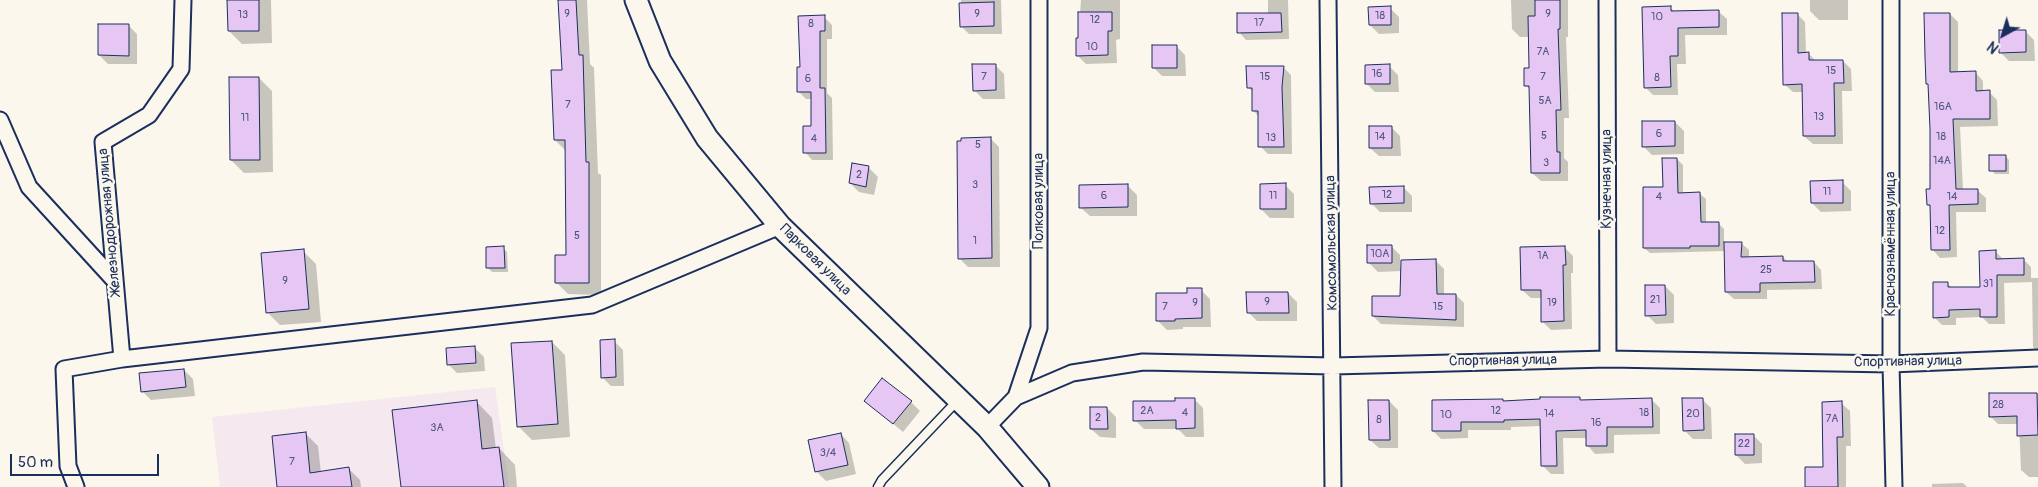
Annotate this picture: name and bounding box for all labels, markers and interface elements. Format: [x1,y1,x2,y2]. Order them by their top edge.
house number: 9 [564,7,570,21]
house number: 9 [974,7,980,21]
house number: 9 [1545,7,1551,21]
house number: 13 [238,8,248,22]
house number: 18 [1375,9,1385,23]
house number: 10 [1651,10,1663,24]
north arrow [1978,10,2028,60]
house number: 12 [1090,13,1100,27]
house number: 17 [1254,16,1264,30]
house number: 8 [808,17,814,31]
text: N [1984,37,2002,57]
house number: 10 [1086,40,1098,54]
house number: 7А [1537,45,1549,59]
house number: 15 [1826,64,1836,78]
house number: 16 [1372,67,1382,81]
house number: 7 [981,70,987,84]
house number: 15 [1260,70,1270,84]
house number: 7 [1540,70,1546,84]
house number: 8 [1654,71,1660,85]
house number: 6 [805,72,811,86]
house number: 5А [1538,94,1552,108]
house number: 7 [565,98,571,112]
house number: 16А [1934,100,1952,114]
house number: 13 [1814,110,1824,124]
house number: 11 [241,111,249,125]
house number: 6 [1656,127,1662,141]
house number: 5 [1541,129,1547,143]
street label: Кузнечная улица [1599,129,1615,229]
house number: 14 [1375,130,1385,144]
house number: 18 [1936,130,1946,144]
house number: 13 [1266,131,1276,145]
house number: 4 [811,132,817,146]
house number: 5 [975,138,981,152]
street label: Железнодорожная улица [95,148,125,296]
street label: Полковая улица [1031,153,1047,249]
house number: 14А [1933,154,1951,168]
house number: 3 [1543,156,1549,170]
house number: 2 [856,168,862,182]
street label: Краснознамённая улица [1883,172,1899,316]
street label: Комсомольская улица [1322,175,1342,311]
house number: 3 [972,178,978,192]
house number: 11 [1823,185,1831,199]
house number: 12 [1382,188,1392,202]
house number: 6 [1101,189,1107,203]
house number: 11 [1269,189,1277,203]
house number: 4 [1656,190,1662,204]
house number: 14 [1947,190,1957,204]
street label: Парковая улица [776,221,854,299]
house number: 12 [1935,224,1945,238]
house number: 5 [574,229,580,243]
house number: 1 [973,234,977,248]
house number: 10А [1371,247,1389,261]
house number: 1А [1537,249,1549,263]
house number: 25 [1760,263,1772,277]
house number: 9 [282,274,288,288]
house number: 31 [1983,277,1993,291]
house number: 21 [1650,293,1660,307]
house number: 9 [1264,295,1270,309]
house number: 9 [1192,296,1198,310]
house number: 19 [1547,296,1557,310]
house number: 7 [1162,300,1168,314]
house number: 15 [1433,300,1443,314]
street label: Спортивная улица [1449,352,1557,370]
street label: Спортивная улица [1854,353,1962,371]
house number: 28 [1992,398,2004,412]
house number: 2А [1140,404,1154,418]
house number: 12 [1491,404,1501,418]
house number: 4 [1182,406,1188,420]
house number: 18 [1639,406,1649,420]
house number: 14 [1544,407,1554,421]
house number: 20 [1686,407,1700,421]
house number: 10 [1440,408,1452,422]
house number: 2 [1095,411,1101,425]
house number: 7А [1826,412,1838,426]
house number: 8 [1376,413,1382,427]
house number: 16 [1591,416,1601,430]
house number: 3А [430,421,444,435]
house number: 22 [1738,437,1750,451]
scale bar [12,444,161,476]
house number: 3/4 [820,446,836,460]
text: 50 m [18,453,53,472]
house number: 7 [289,455,295,469]

